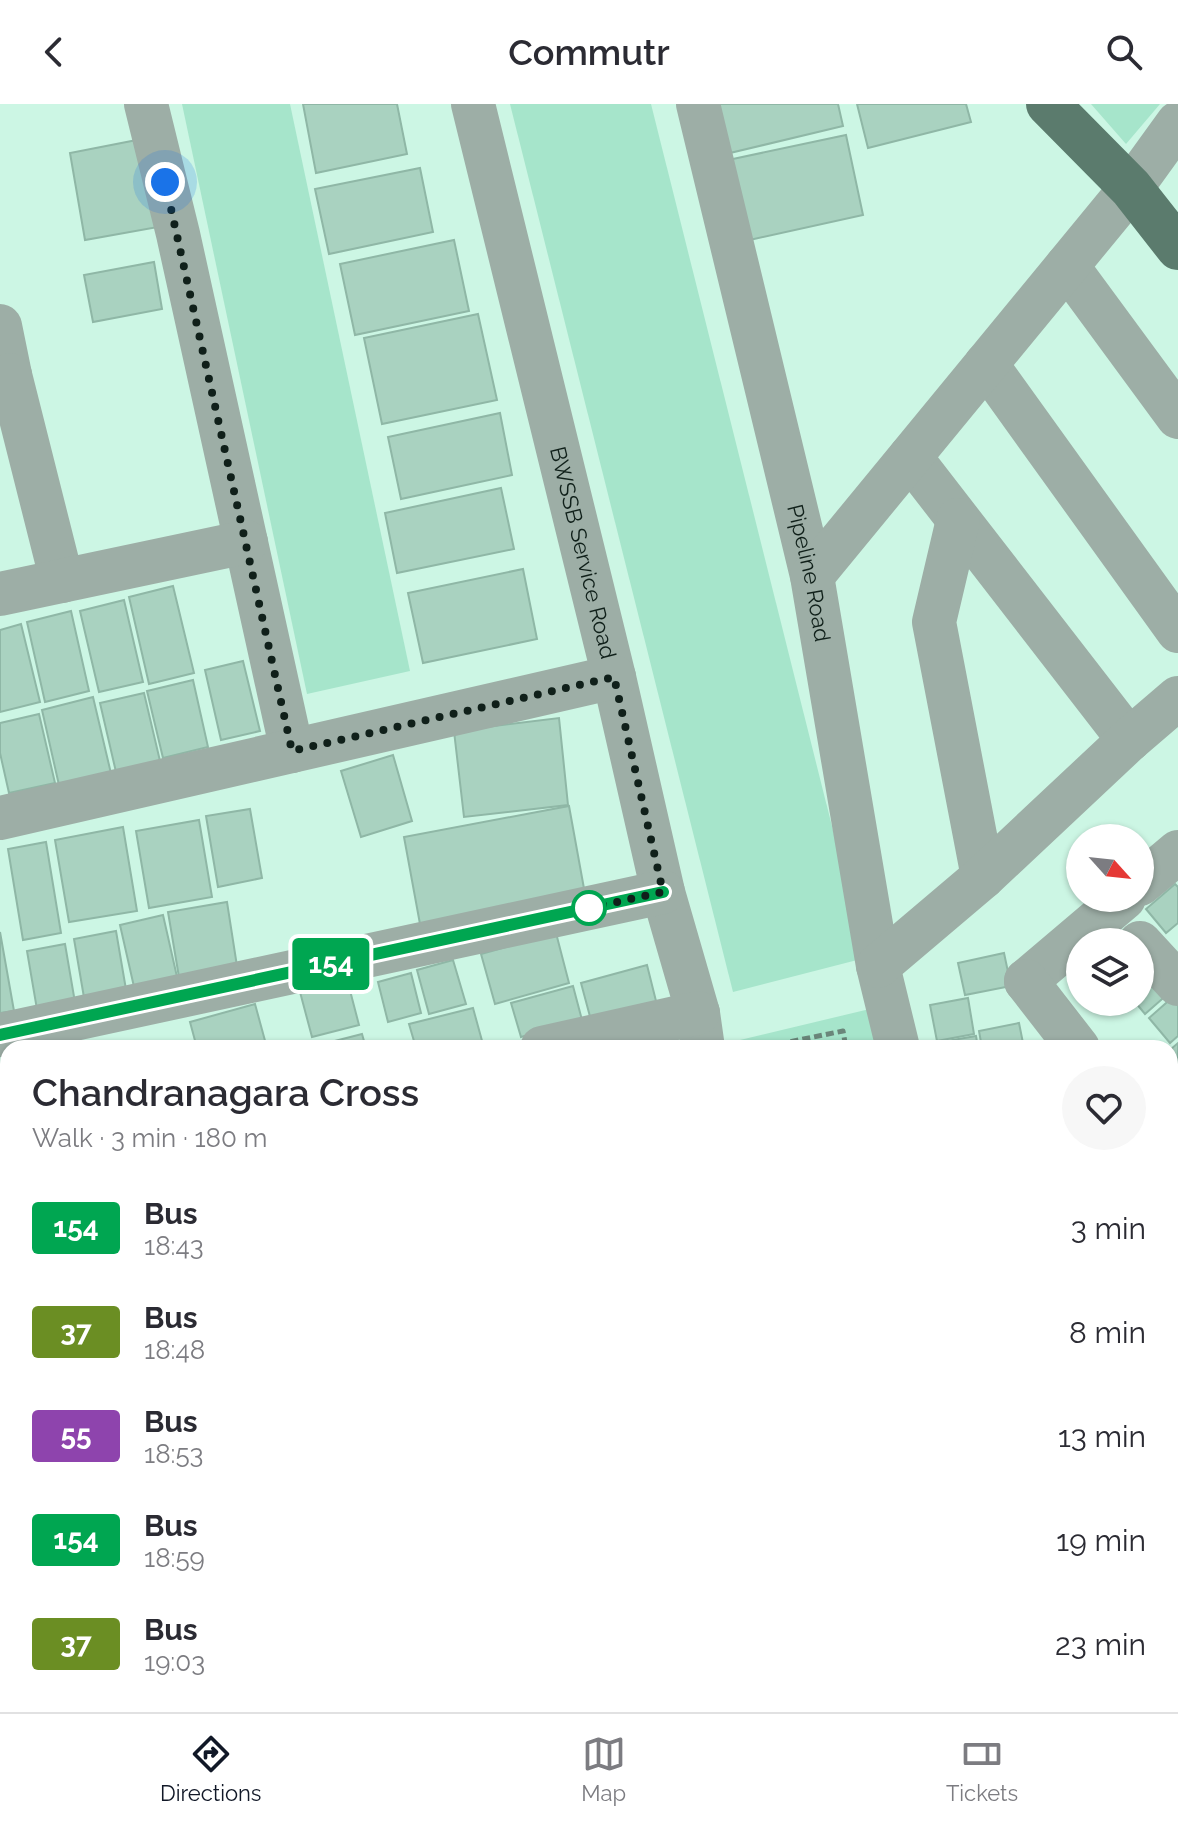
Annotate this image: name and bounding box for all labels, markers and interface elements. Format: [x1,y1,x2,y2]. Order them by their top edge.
icon: back [32,30,76,74]
icon: search [1102,30,1146,74]
text: Commutr [508,31,670,73]
your location [145,162,185,202]
street label: BWSSB Service Road [545,444,622,661]
street label: Pipeline Road [782,501,836,644]
north arrow [1066,824,1154,912]
map controls [1066,824,1154,1016]
unlabelled marker [572,891,606,925]
button: layers [1066,928,1154,1016]
line badge: 154 [285,938,377,990]
text: 154 [308,947,354,980]
button: heart [1062,1066,1146,1150]
text: Chandranagara Cross [32,1070,419,1115]
text: Walk · 3 min · 180 m [32,1123,267,1153]
text: Bus [144,1196,198,1231]
text: 154 [53,1211,99,1244]
text: 3 min [1071,1211,1146,1246]
text: 18:43 [144,1231,204,1261]
text: Bus [144,1300,198,1335]
text: 37 [60,1315,92,1348]
text: 8 min [1069,1315,1146,1350]
text: 18:48 [144,1335,205,1365]
text: Bus [144,1404,198,1439]
text: 55 [60,1419,92,1452]
text: 13 min [1058,1419,1146,1454]
text: 18:53 [144,1439,204,1469]
text: Bus [144,1508,198,1543]
text: 154 [53,1523,99,1556]
text: 19 min [1056,1523,1146,1558]
text: 18:59 [144,1543,205,1573]
text: Bus [144,1612,198,1647]
text: 37 [60,1627,92,1660]
text: 23 min [1055,1627,1146,1662]
text: 19:03 [144,1647,205,1677]
tab: Directions [160,1732,262,1806]
tab: Map [581,1732,626,1806]
tab: Tickets [946,1732,1018,1806]

